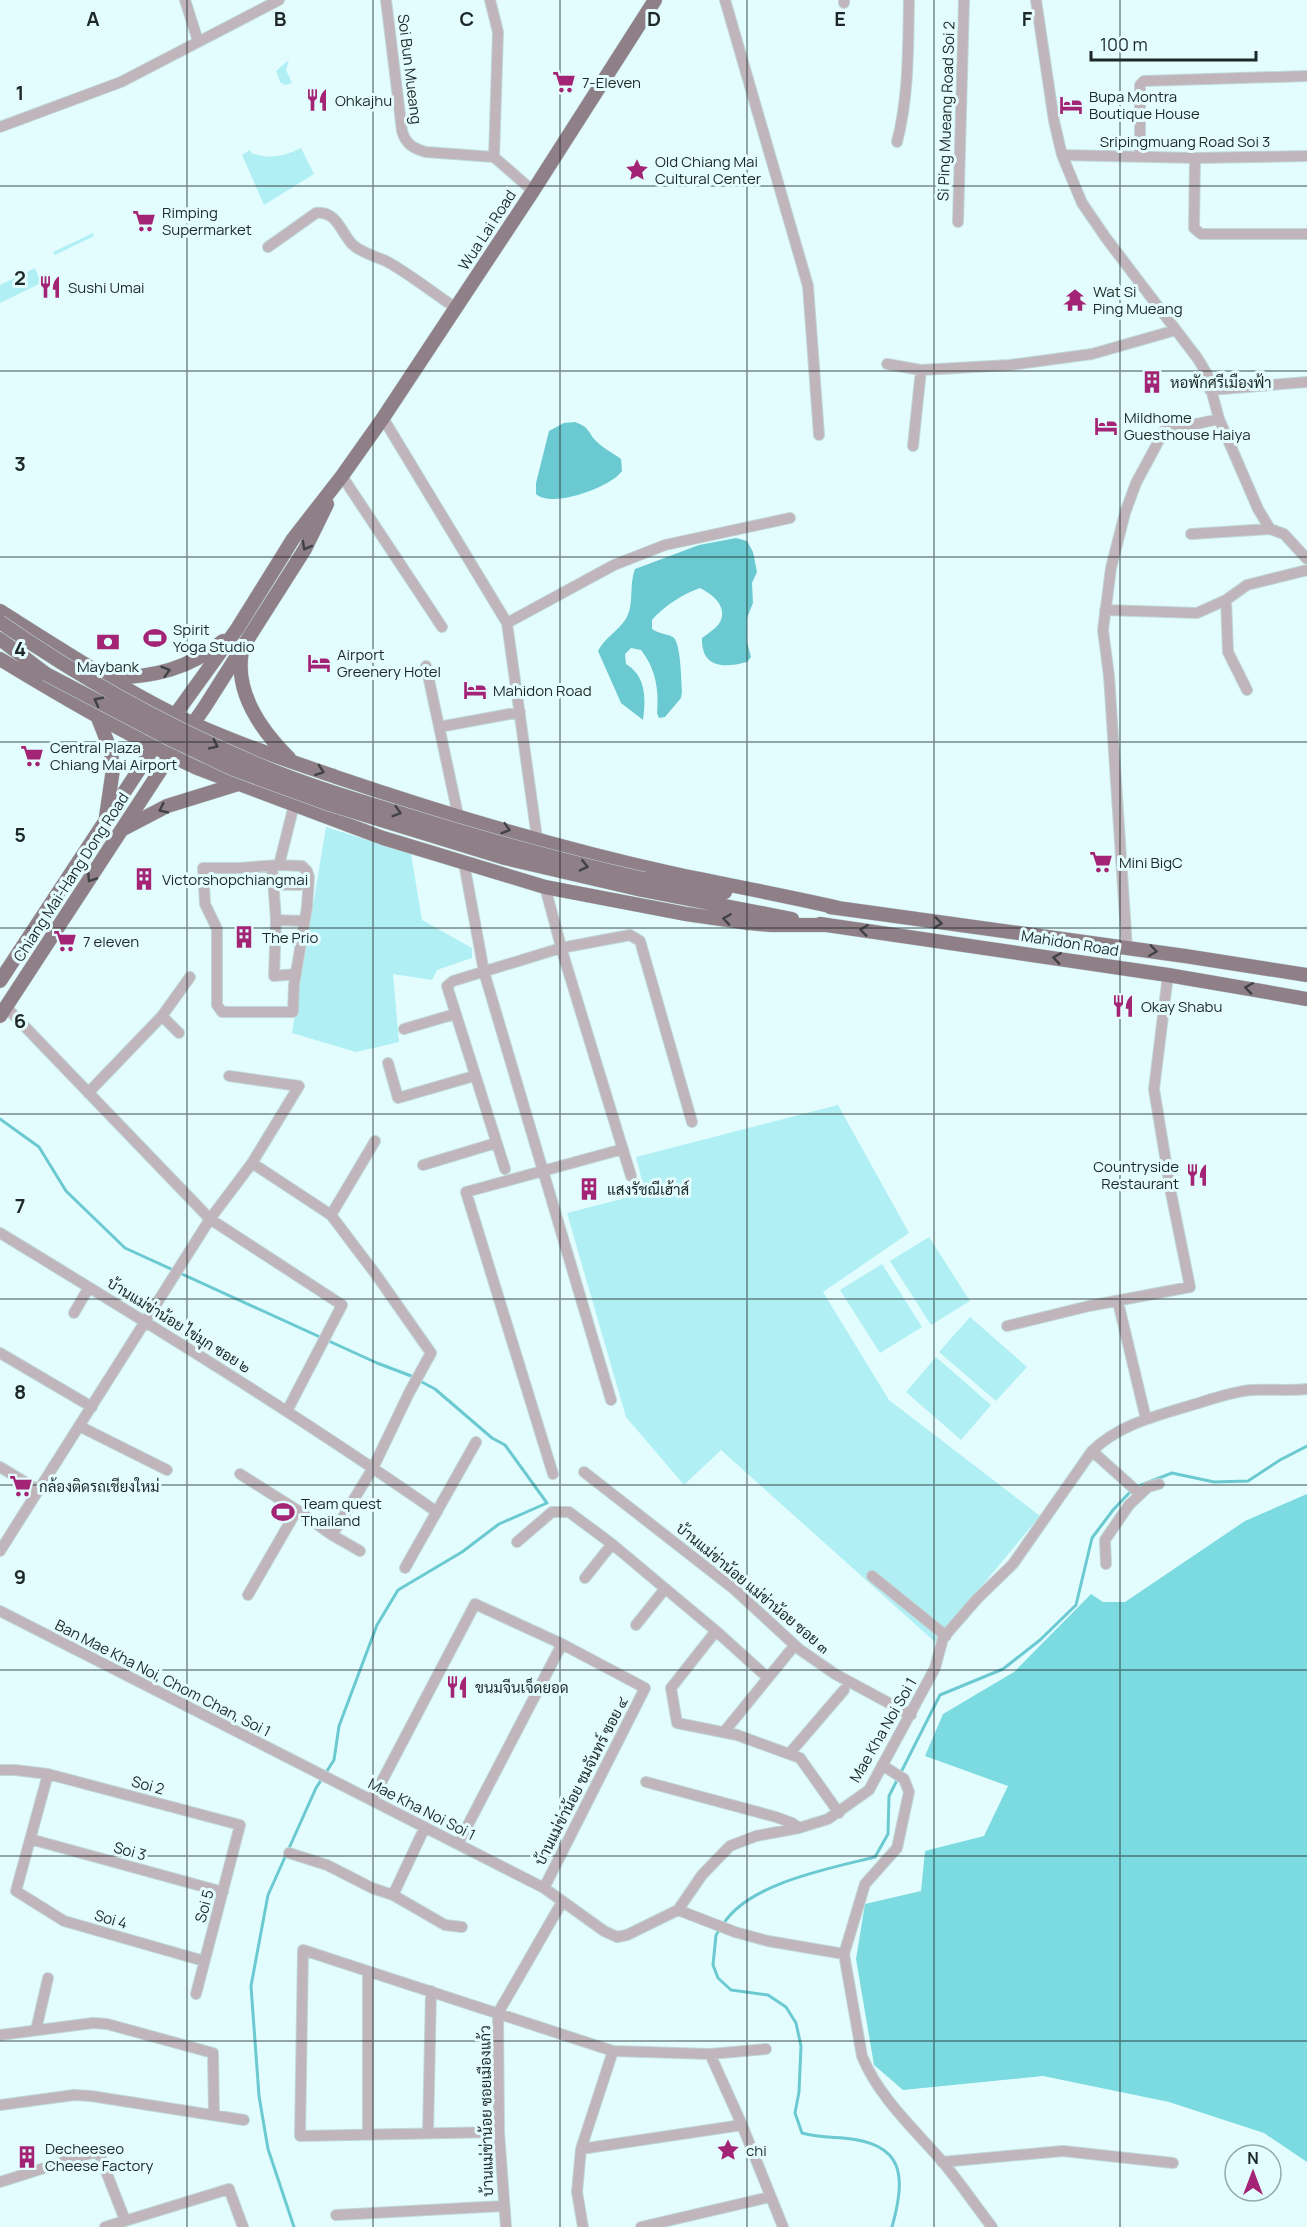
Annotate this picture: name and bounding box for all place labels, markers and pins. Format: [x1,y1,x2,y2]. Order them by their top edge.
supermarket icon: 7-Eleven [551,69,577,95]
place label: 7-Eleven [582,72,641,93]
place label: Bupa Montra Boutique House [1089,86,1200,124]
restaurant icon: Ohkajhu [304,87,330,113]
place label: Ohkajhu [335,90,392,111]
hotel icon: Bupa Montra Boutique House [1058,92,1084,118]
place label: Old Chiang Mai Cultural Center [655,151,762,189]
place icon: Old Chiang Mai Cultural Center [624,157,650,183]
place label: Rimping Supermarket [162,202,252,240]
supermarket icon: Rimping Supermarket [131,208,157,234]
restaurant icon: Sushi Umai [37,274,63,300]
place label: Sushi Umai [68,277,145,298]
place label: Wat Si Ping Mueang [1093,281,1183,319]
temple icon: Wat Si Ping Mueang [1062,287,1088,313]
building icon: หอพักศรีเมืองฟ้า [1139,369,1165,395]
place label: หอพักศรีเมืองฟ้า [1170,372,1272,393]
place label: Mildhome Guesthouse Haiya [1124,407,1251,445]
hotel icon: Mildhome Guesthouse Haiya [1093,413,1119,439]
place label: Spirit Yoga Studio [173,619,255,657]
sports icon: Spirit Yoga Studio [142,625,168,651]
bank icon: Maybank [95,629,121,655]
place label: Airport Greenery Hotel [337,644,441,682]
hotel icon: Airport Greenery Hotel [306,650,332,676]
place label: Maybank [77,656,140,677]
hotel icon: Mahidon Road [462,677,488,703]
place label: Mahidon Road [493,680,592,701]
place label: Central Plaza Chiang Mai Airport [50,737,177,775]
supermarket icon: Central Plaza Chiang Mai Airport [19,743,45,769]
supermarket icon: Mini BigC [1088,849,1114,875]
place label: Mini BigC [1119,852,1183,873]
building icon: Victorshopchiangmai [131,866,157,892]
place label: Victorshopchiangmai [162,869,308,890]
building icon: The Prio [231,924,257,950]
place label: The Prio [262,927,319,948]
supermarket icon: 7 eleven [52,928,78,954]
place label: 7 eleven [83,931,139,952]
restaurant icon: Okay Shabu [1110,993,1136,1019]
place label: Okay Shabu [1141,996,1222,1017]
place label: Countryside Restaurant [1093,1156,1179,1194]
restaurant icon: Countryside Restaurant [1184,1162,1210,1188]
building icon: แสงรัชณีเฮ้าส์ [576,1176,602,1202]
place label: แสงรัชณีเฮ้าส์ [607,1179,689,1200]
supermarket icon: กล้องติดรถเชียงใหม่ [8,1473,34,1499]
place label: กล้องติดรถเชียงใหม่ [39,1476,159,1497]
place label: Team quest Thailand [301,1493,382,1531]
sports icon: Team quest Thailand [270,1499,296,1525]
restaurant icon: ขนมจีนเจ็ดยอด [444,1674,470,1700]
place label: ขนมจีนเจ็ดยอด [475,1677,569,1698]
place icon: chi [715,2137,741,2163]
place label: Decheeseo Cheese Factory [45,2138,154,2176]
place label: chi [746,2140,767,2161]
building icon: Decheeseo Cheese Factory [14,2144,40,2170]

